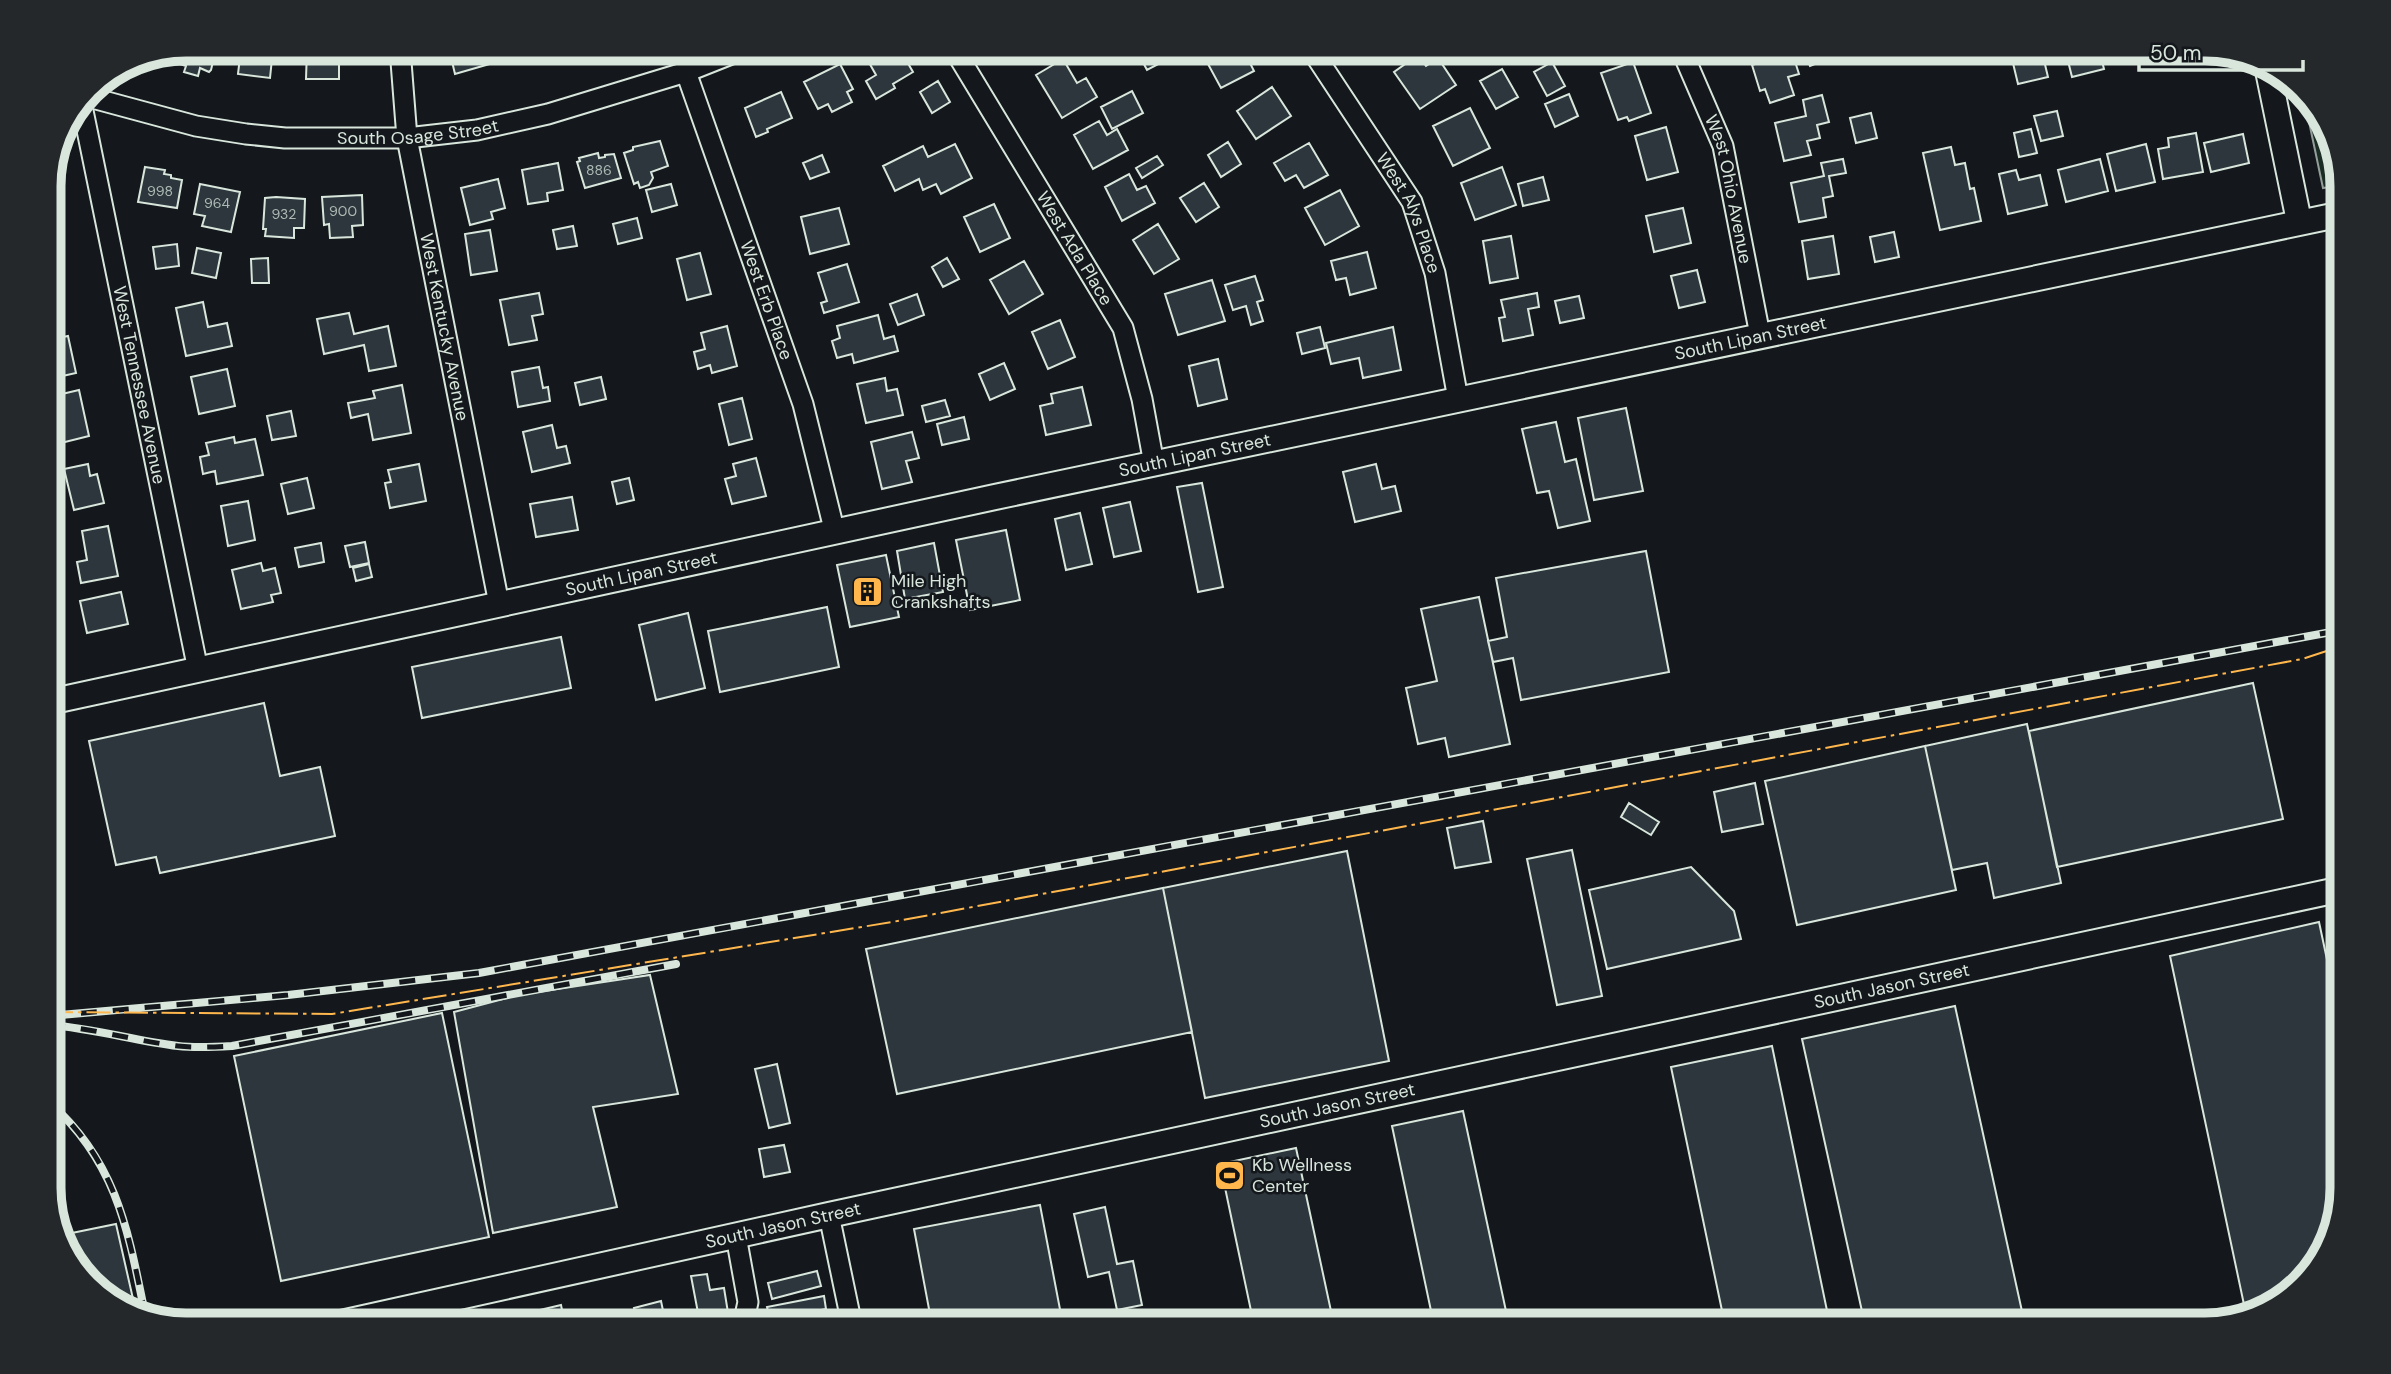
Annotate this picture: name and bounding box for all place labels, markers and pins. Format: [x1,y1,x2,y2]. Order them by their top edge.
place label: Mile High Crankshafts [891,569,991,614]
building icon: Mile High Crankshafts [851,574,885,608]
place label: Kb Wellness Center [1252,1153,1352,1198]
sports icon: Kb Wellness Center [1212,1158,1246,1192]

